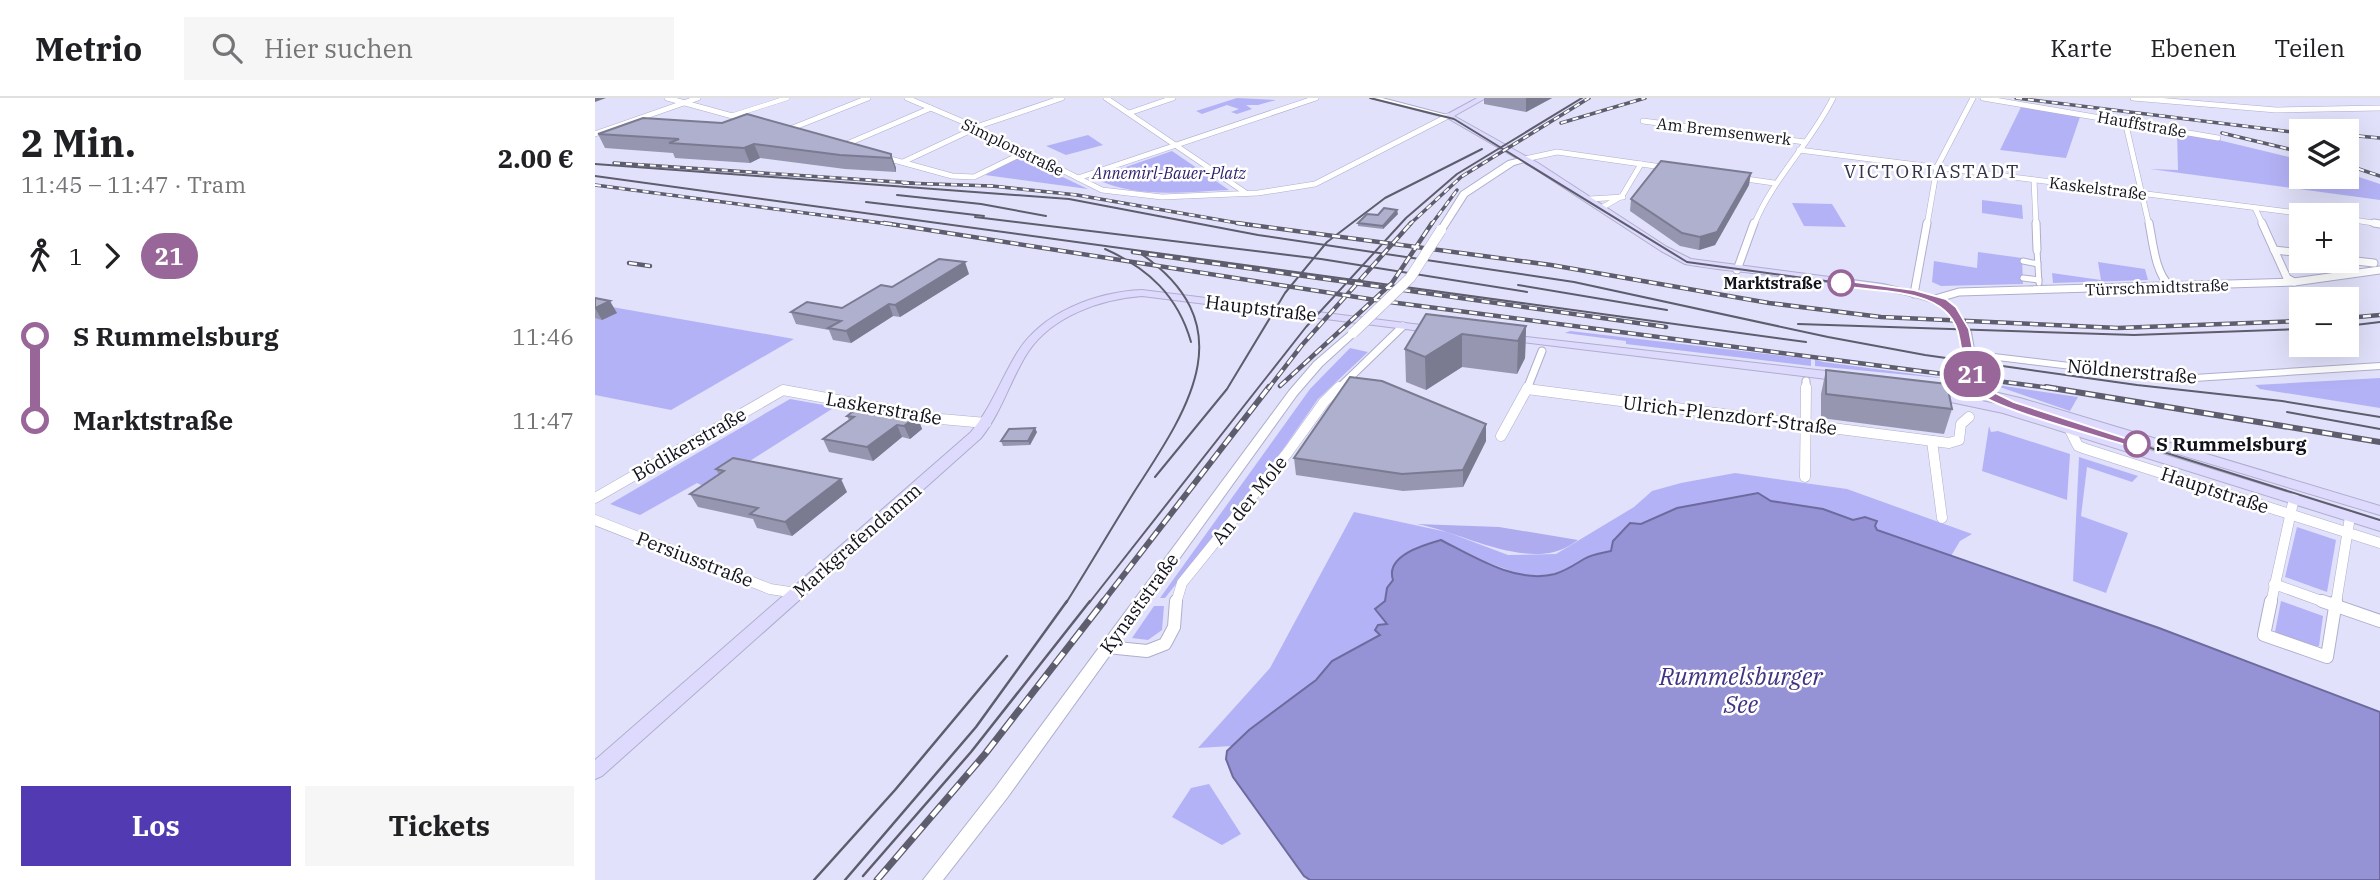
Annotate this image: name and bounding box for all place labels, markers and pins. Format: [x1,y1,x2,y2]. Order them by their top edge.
marker: Marktstraße [1828,270,1854,296]
place label: Marktstraße [1723,273,1822,293]
marker: S Rummelsburg [2124,431,2150,457]
place label: S Rummelsburg [2156,432,2306,456]

